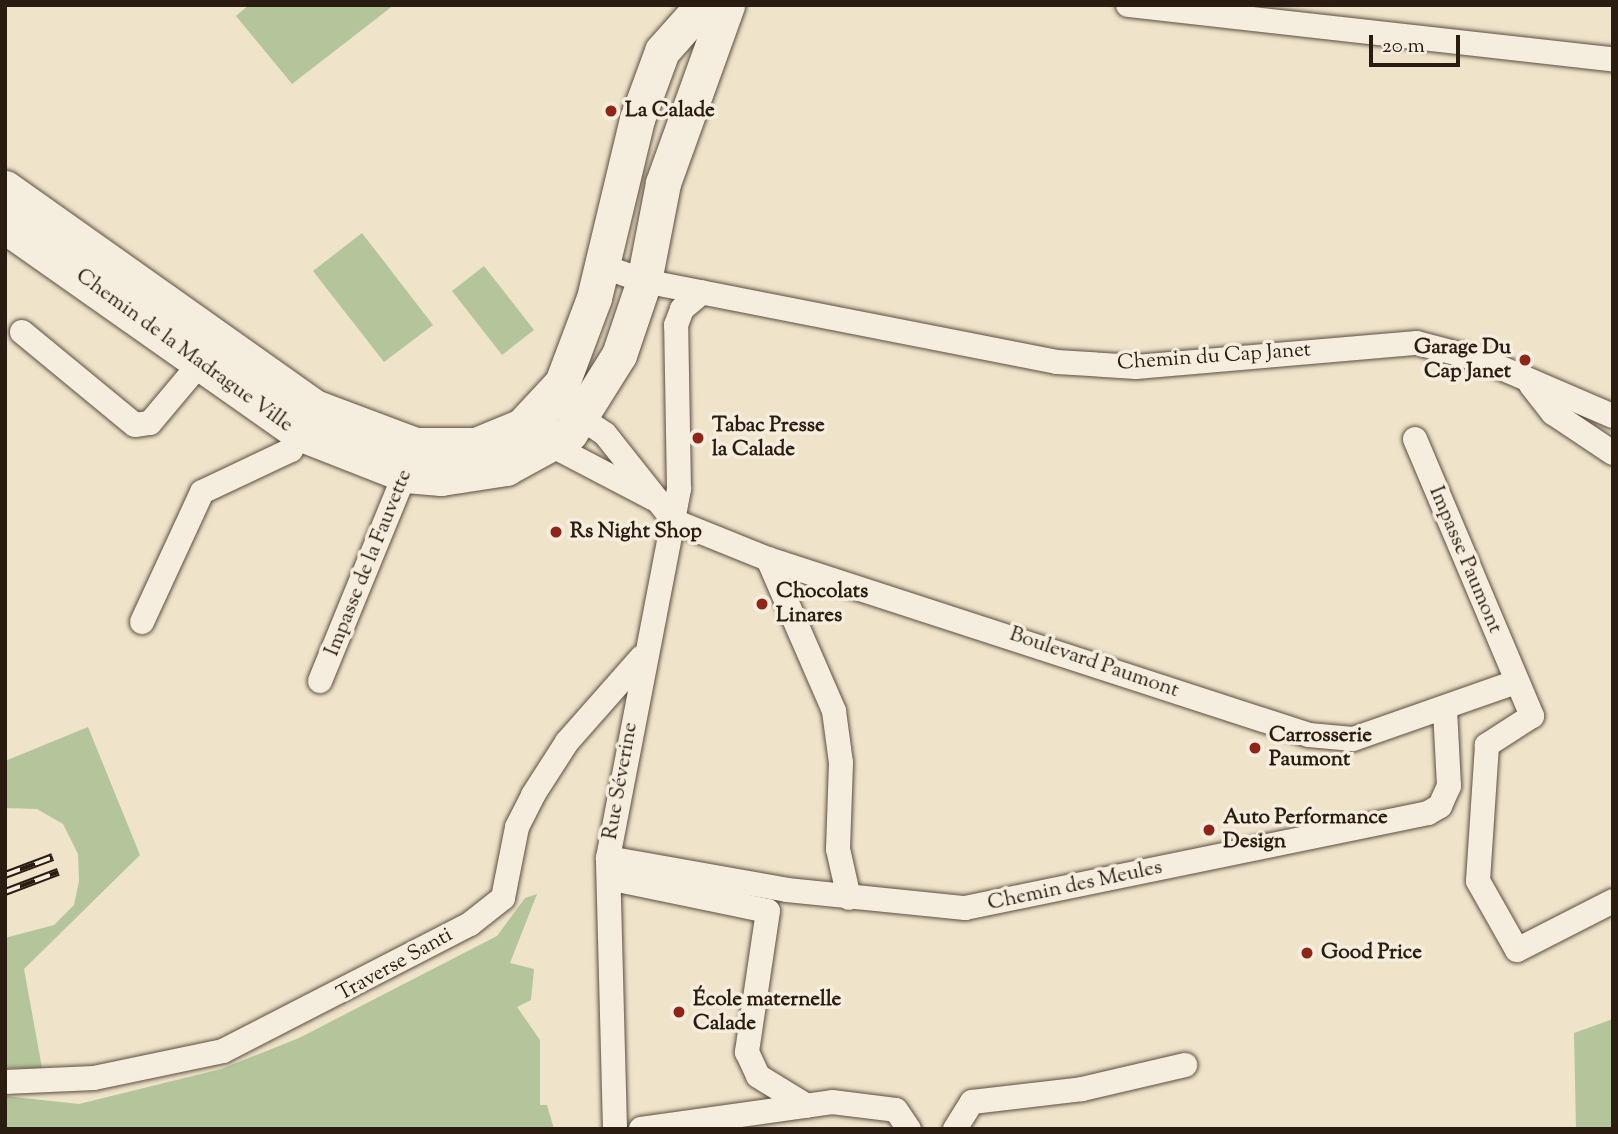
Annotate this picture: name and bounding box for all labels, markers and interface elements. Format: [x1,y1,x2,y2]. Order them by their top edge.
scale bar [1373,21,1464,65]
text: 20 m [1382,32,1425,62]
place label: La Calade [625,98,715,124]
marker: La Calade [603,103,619,119]
street label: Chemin de la Madrague Ville [71,264,297,438]
place label: Garage Du Cap Janet [1414,335,1511,385]
street label: Chemin du Cap Janet [1116,338,1312,376]
marker: Garage Du Cap Janet [1517,352,1533,368]
place label: Tabac Presse la Calade [712,413,825,463]
marker: Tabac Presse la Calade [690,430,706,446]
street label: Impasse de la Fauvette [320,466,418,660]
street label: Impasse Paumont [1423,483,1507,637]
place label: Rs Night Shop [570,519,702,545]
marker: Rs Night Shop [548,524,564,540]
place label: Chocolats Linares [776,579,868,629]
marker: Chocolats Linares [754,596,770,612]
street label: Boulevard Paumont [1006,622,1182,704]
street label: Rue Séverine [598,720,644,842]
place label: Carrosserie Paumont [1269,723,1372,773]
marker: Carrosserie Paumont [1247,740,1263,756]
place label: Auto Performance Design [1223,805,1388,855]
marker: Auto Performance Design [1201,822,1217,838]
street label: Chemin des Meules [985,855,1165,917]
street label: Traverse Santi [333,923,457,1007]
place label: Good Price [1321,940,1422,966]
marker: Good Price [1299,945,1315,961]
place label: École maternelle Calade [693,987,841,1037]
marker: École maternelle Calade [671,1004,687,1020]

